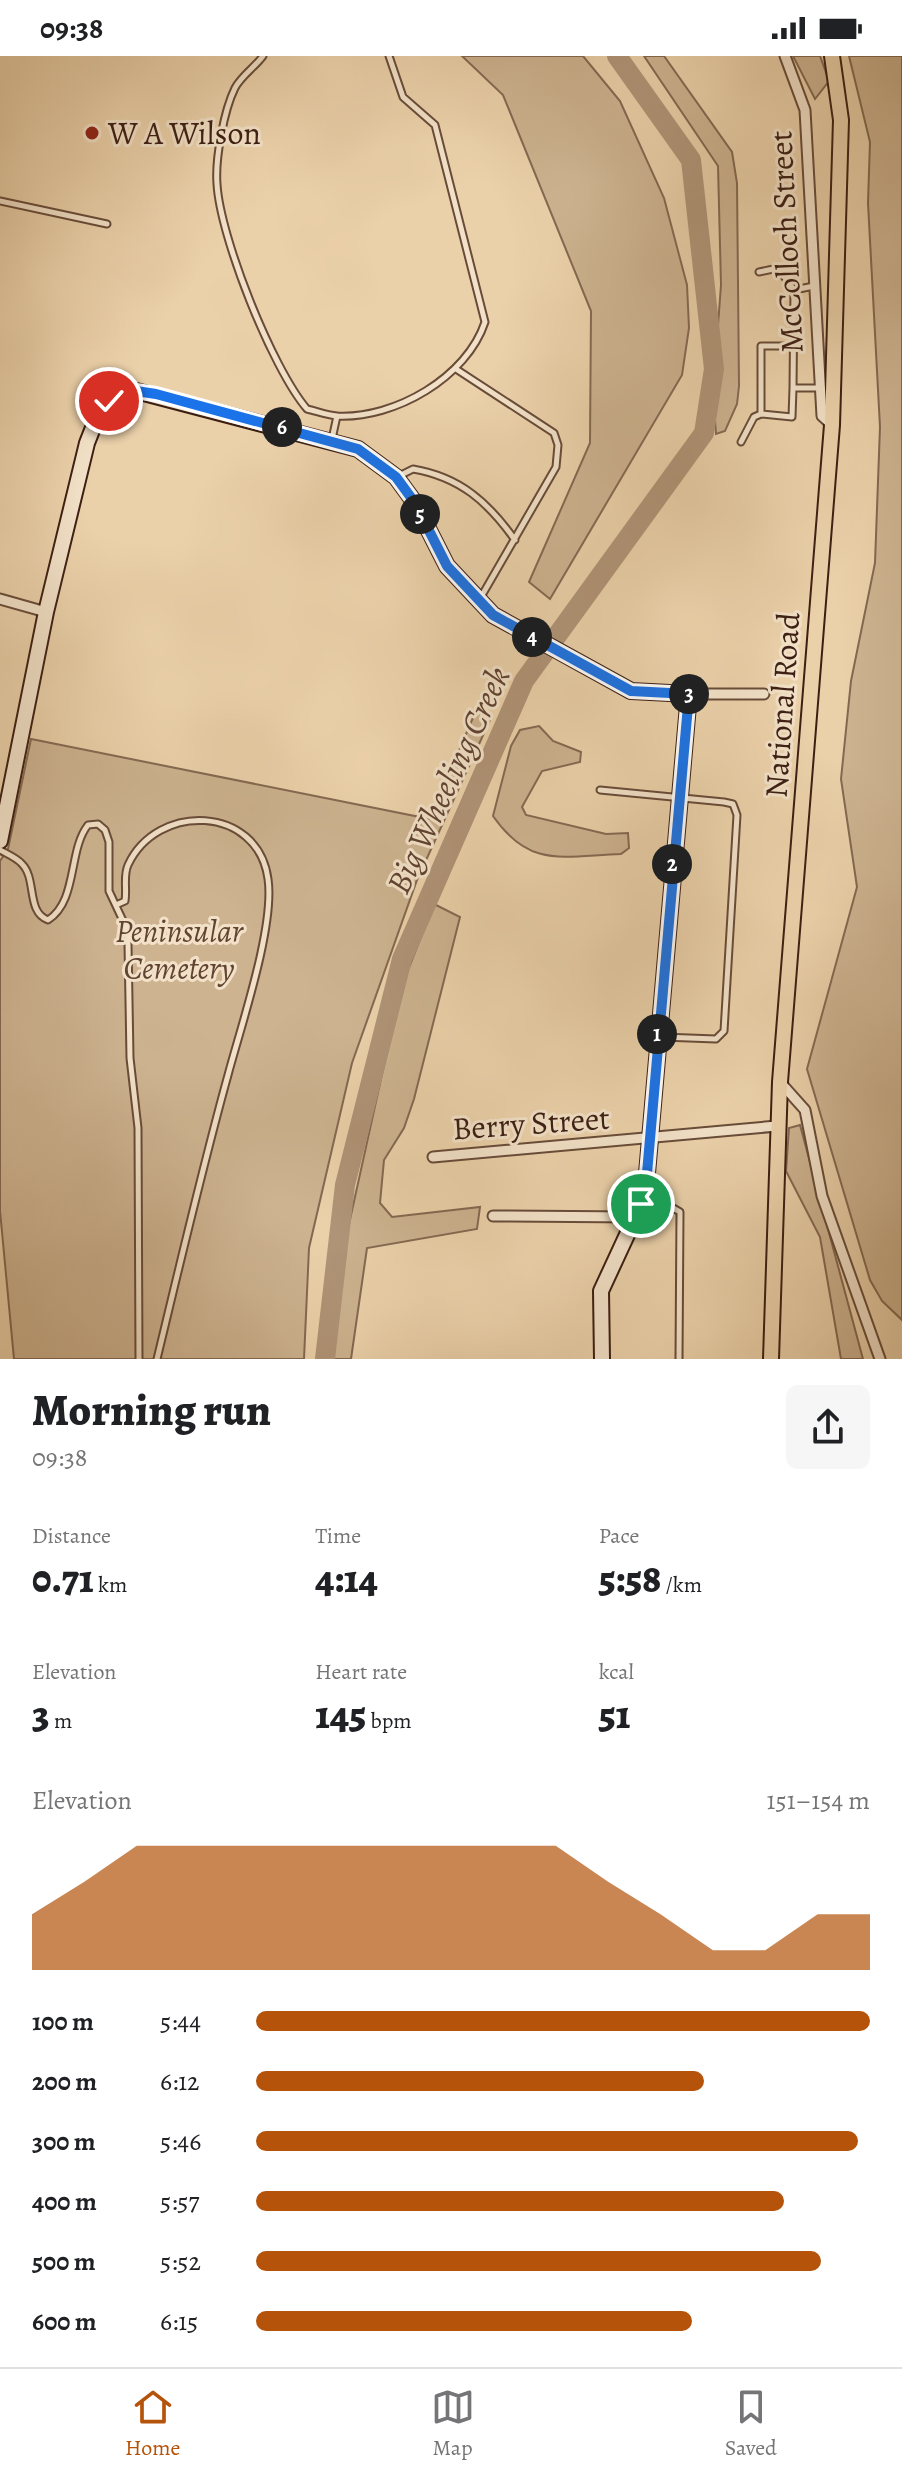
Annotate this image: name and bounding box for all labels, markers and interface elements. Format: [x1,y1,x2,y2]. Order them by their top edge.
text: 09:38 [40,8,103,48]
place label: W A Wilson [107,111,261,155]
marker: W A Wilson [83,124,101,142]
street label: McColloch Street [758,130,814,354]
pin [75,367,143,435]
icon: check [87,379,131,423]
pin: 6 [262,407,302,447]
text: 6 [277,412,287,442]
pin: 5 [400,494,440,534]
text: 5 [415,499,425,529]
street label: National Road [754,610,810,799]
pin: 4 [512,617,552,657]
text: 4 [527,622,537,652]
water label: Big Wheeling Creek [375,659,521,901]
pin: 3 [669,674,709,714]
text: 3 [684,679,694,709]
pin: 2 [652,844,692,884]
text: 2 [667,849,677,879]
park label: Peninsular Cemetery [115,909,244,990]
pin: 1 [637,1014,677,1054]
text: 1 [653,1019,661,1049]
street label: Berry Street [451,1096,611,1150]
pin [607,1170,675,1238]
icon: arrive [619,1182,663,1226]
text: Morning run [32,1380,271,1440]
button: share [786,1385,870,1469]
text: 09:38 [32,1440,87,1475]
text: Distance [32,1521,111,1551]
text: Time [315,1521,361,1551]
text: Pace [599,1521,639,1551]
text: 0.71 [32,1551,94,1606]
text: 4:14 [315,1551,378,1606]
text: 5:58 [599,1551,661,1606]
text: km [94,1570,127,1600]
text: /km [661,1570,702,1600]
text: Elevation [32,1657,116,1687]
text: Heart rate [315,1657,407,1687]
text: kcal [599,1657,634,1687]
text: 3 [32,1687,50,1742]
text: 145 [315,1687,366,1742]
text: 51 [599,1687,630,1742]
text: m [50,1706,72,1736]
text: bpm [366,1706,412,1736]
text: Elevation [32,1783,132,1818]
text: 151–154 m [767,1783,870,1818]
text: 100 m [32,2004,94,2039]
text: 5:44 [160,2004,201,2039]
text: 200 m [32,2064,97,2099]
text: 6:12 [160,2064,199,2099]
text: 300 m [32,2124,96,2159]
text: 5:46 [160,2124,201,2159]
text: 400 m [32,2184,97,2219]
text: 5:57 [160,2184,199,2219]
text: 500 m [32,2244,96,2279]
text: 5:52 [160,2244,201,2279]
text: 600 m [32,2304,97,2339]
text: 6:15 [160,2304,198,2339]
tab: Home [125,2385,180,2463]
tab: Map [431,2385,475,2463]
tab: Saved [725,2385,777,2463]

